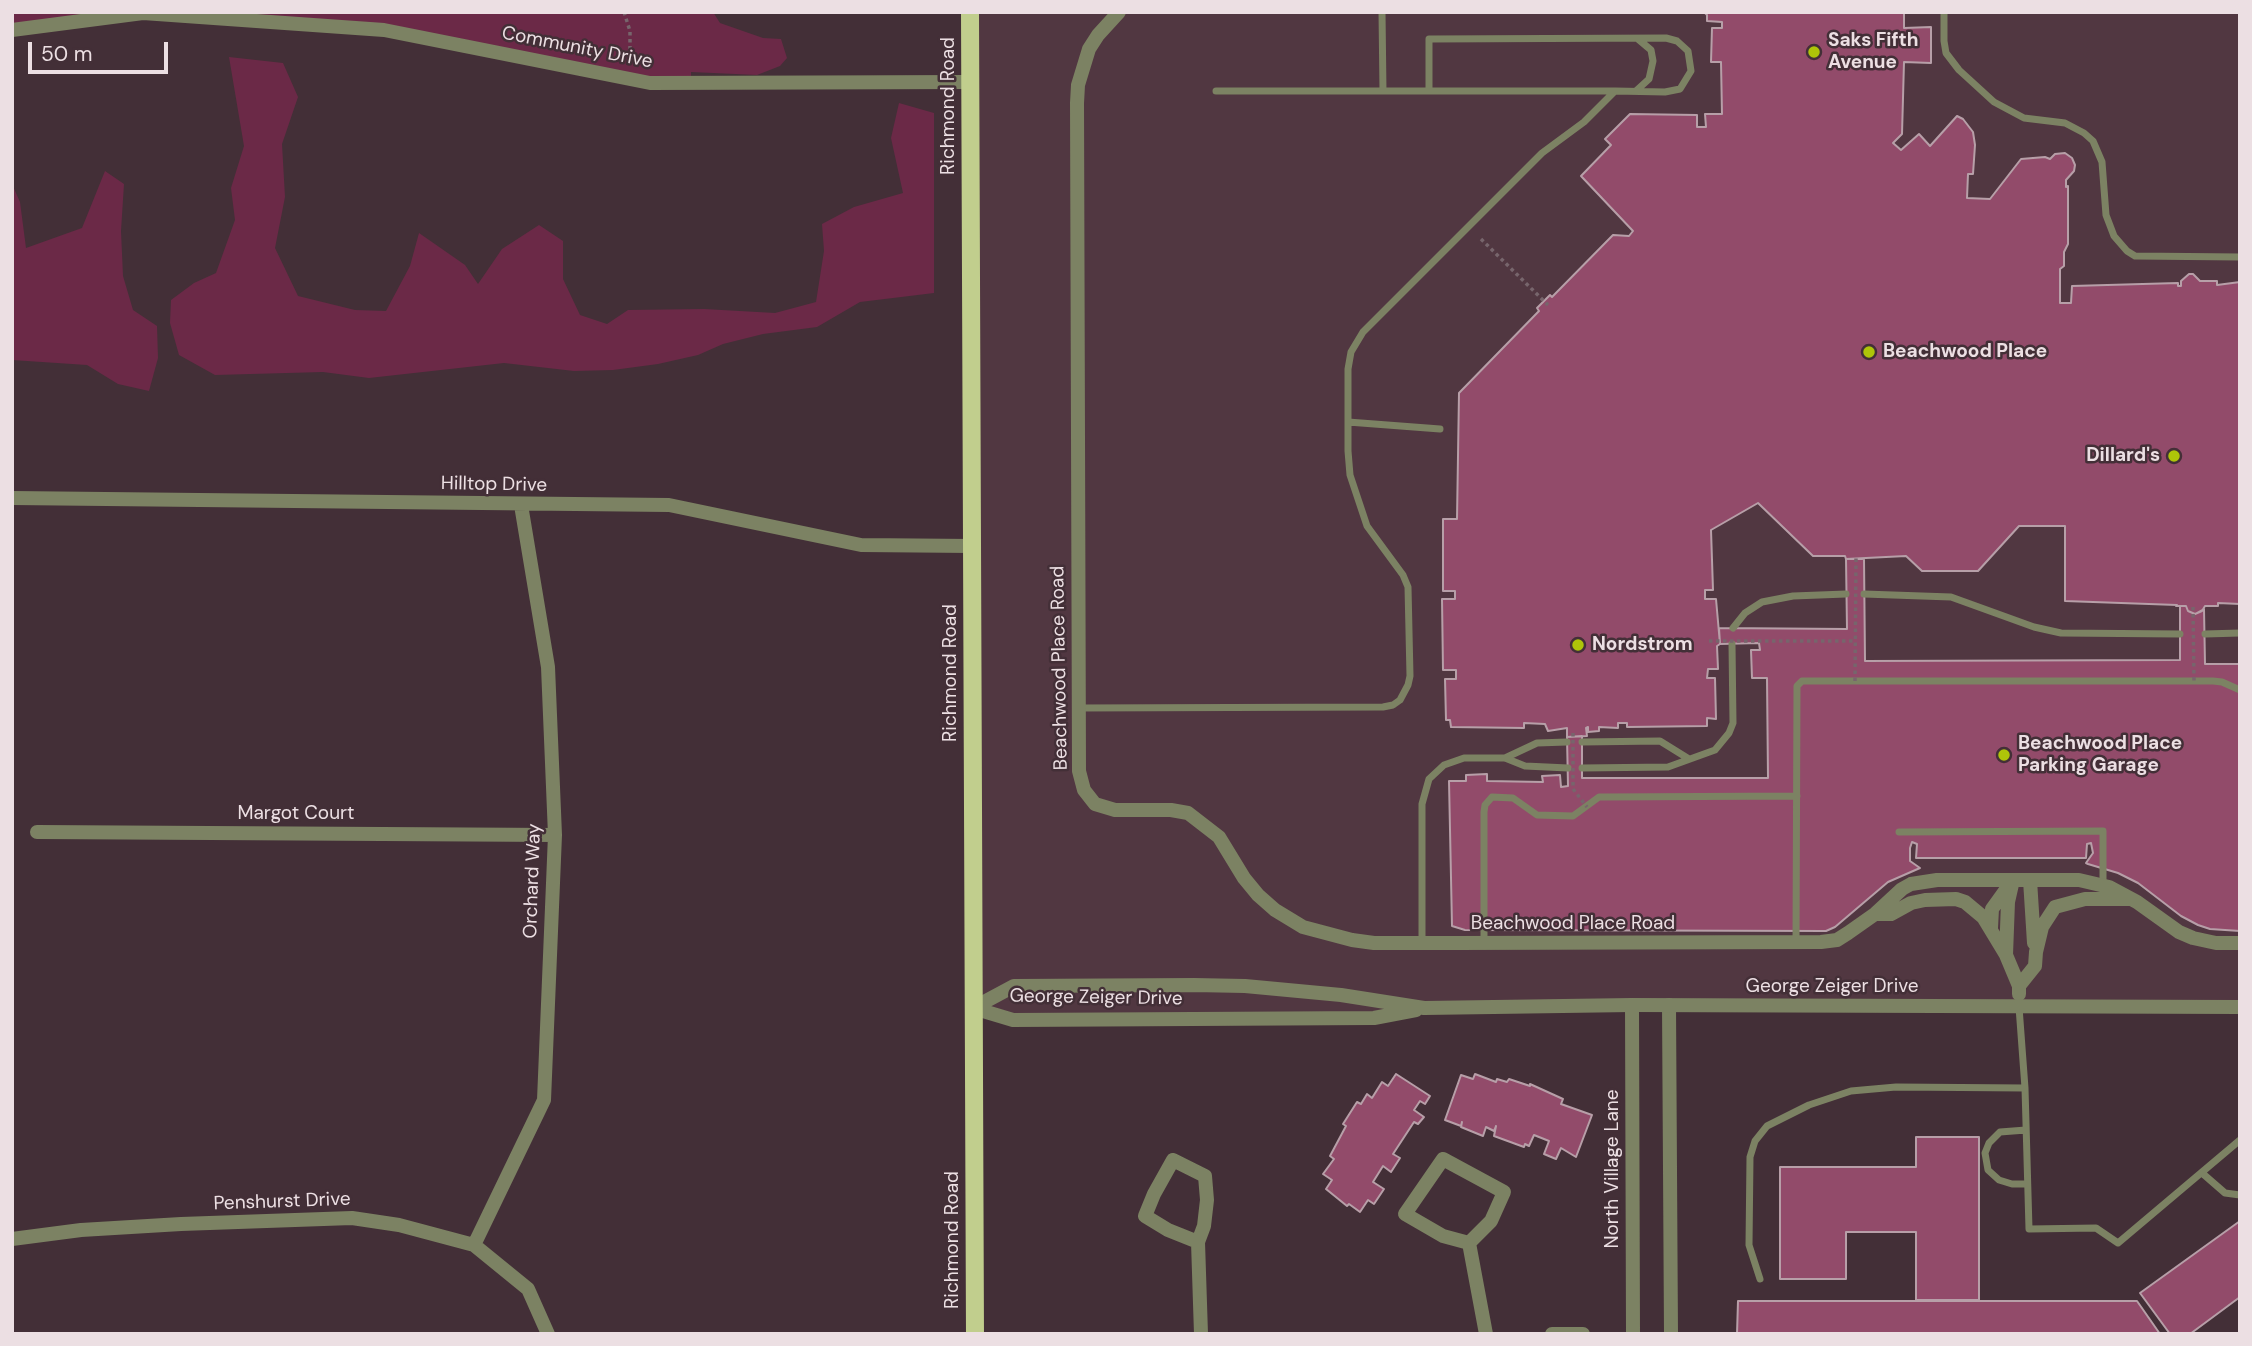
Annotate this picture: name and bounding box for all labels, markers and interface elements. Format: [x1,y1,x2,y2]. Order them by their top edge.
street label: Community Drive [500,22,654,74]
scale bar [32,28,172,72]
place label: Saks Fifth Avenue [1828,30,1919,74]
street label: Richmond Road [938,37,960,175]
text: 50 m [41,40,92,68]
marker: Saks Fifth Avenue [1806,44,1822,60]
place label: Beachwood Place [1883,341,2047,363]
marker: Beachwood Place [1861,344,1877,360]
place label: Dillard's [2086,445,2160,467]
marker: Dillard's [2166,448,2182,464]
street label: Hilltop Drive [441,473,547,497]
street label: Beachwood Place Road [1047,566,1073,770]
street label: Richmond Road [940,604,962,742]
place label: Nordstrom [1592,634,1693,656]
marker: Nordstrom [1570,637,1586,653]
place label: Beachwood Place Parking Garage [2018,733,2182,777]
marker: Beachwood Place Parking Garage [1996,747,2012,763]
street label: Margot Court [238,803,354,825]
street label: Orchard Way [520,823,546,939]
street label: Beachwood Place Road [1471,913,1675,935]
street label: George Zeiger Drive [1745,976,1919,998]
street label: George Zeiger Drive [1009,985,1183,1011]
street label: North Village Lane [1602,1089,1624,1249]
street label: Richmond Road [942,1171,964,1309]
street label: Penshurst Drive [213,1188,351,1216]

